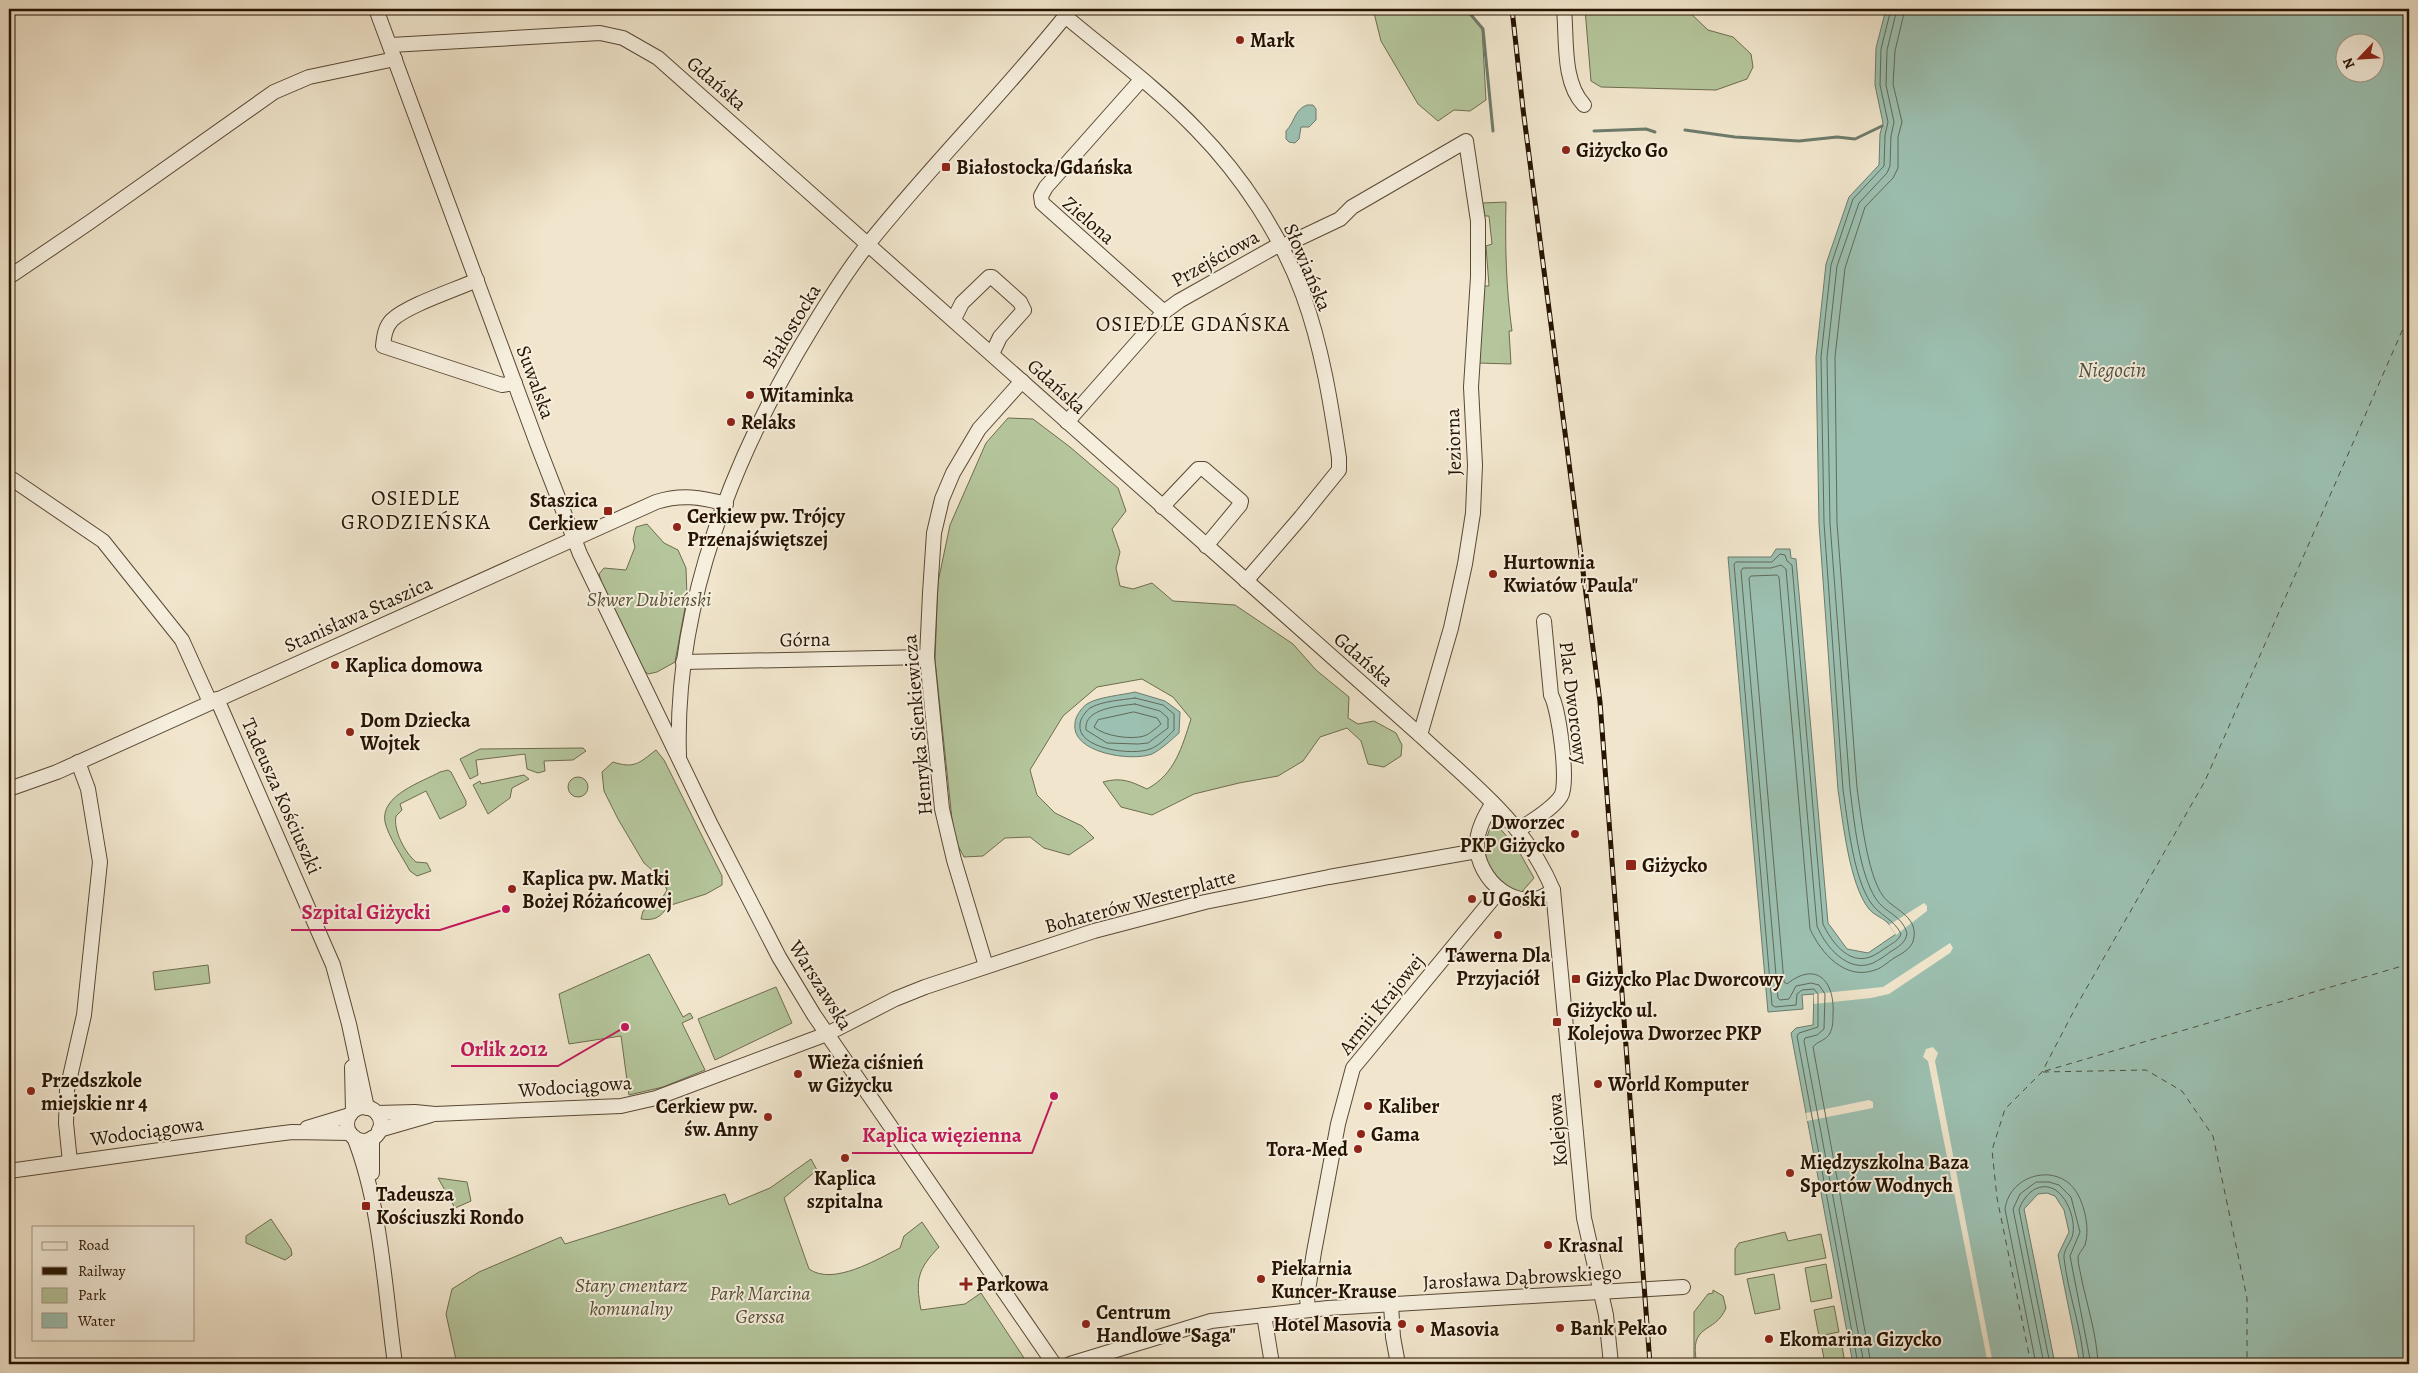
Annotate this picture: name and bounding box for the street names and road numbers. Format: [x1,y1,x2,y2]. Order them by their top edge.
street label: Gdańska [681,50,753,117]
street label: Zielona [1057,190,1121,251]
street label: Słowiańska [1277,219,1338,316]
street label: Przejściowa [1166,223,1265,294]
street label: Białostocka [756,278,828,373]
street label: Suwalska [510,342,561,423]
street label: Gdańska [1021,353,1093,421]
street label: Jeziorna [1439,407,1468,476]
street label: Stanisława Staszica [280,569,437,659]
street label: Górna [779,626,831,653]
street label: Gdańska [1328,626,1400,693]
street label: Henryka Sienkiewicza [896,633,939,817]
street label: Plac Dworcowy [1553,640,1595,767]
street label: Tadeusza Kościuszki [235,714,328,878]
street label: Bohaterów Westerplatte [1042,863,1239,940]
street label: Warszawska [782,934,859,1036]
street label: Armii Krajowej [1332,948,1430,1061]
street label: Wodociągowa [516,1069,634,1104]
street label: Kolejowa [1541,1091,1574,1168]
street label: Wodociągowa [88,1110,206,1153]
street label: Jarosława Dąbrowskiego [1422,1259,1622,1296]

